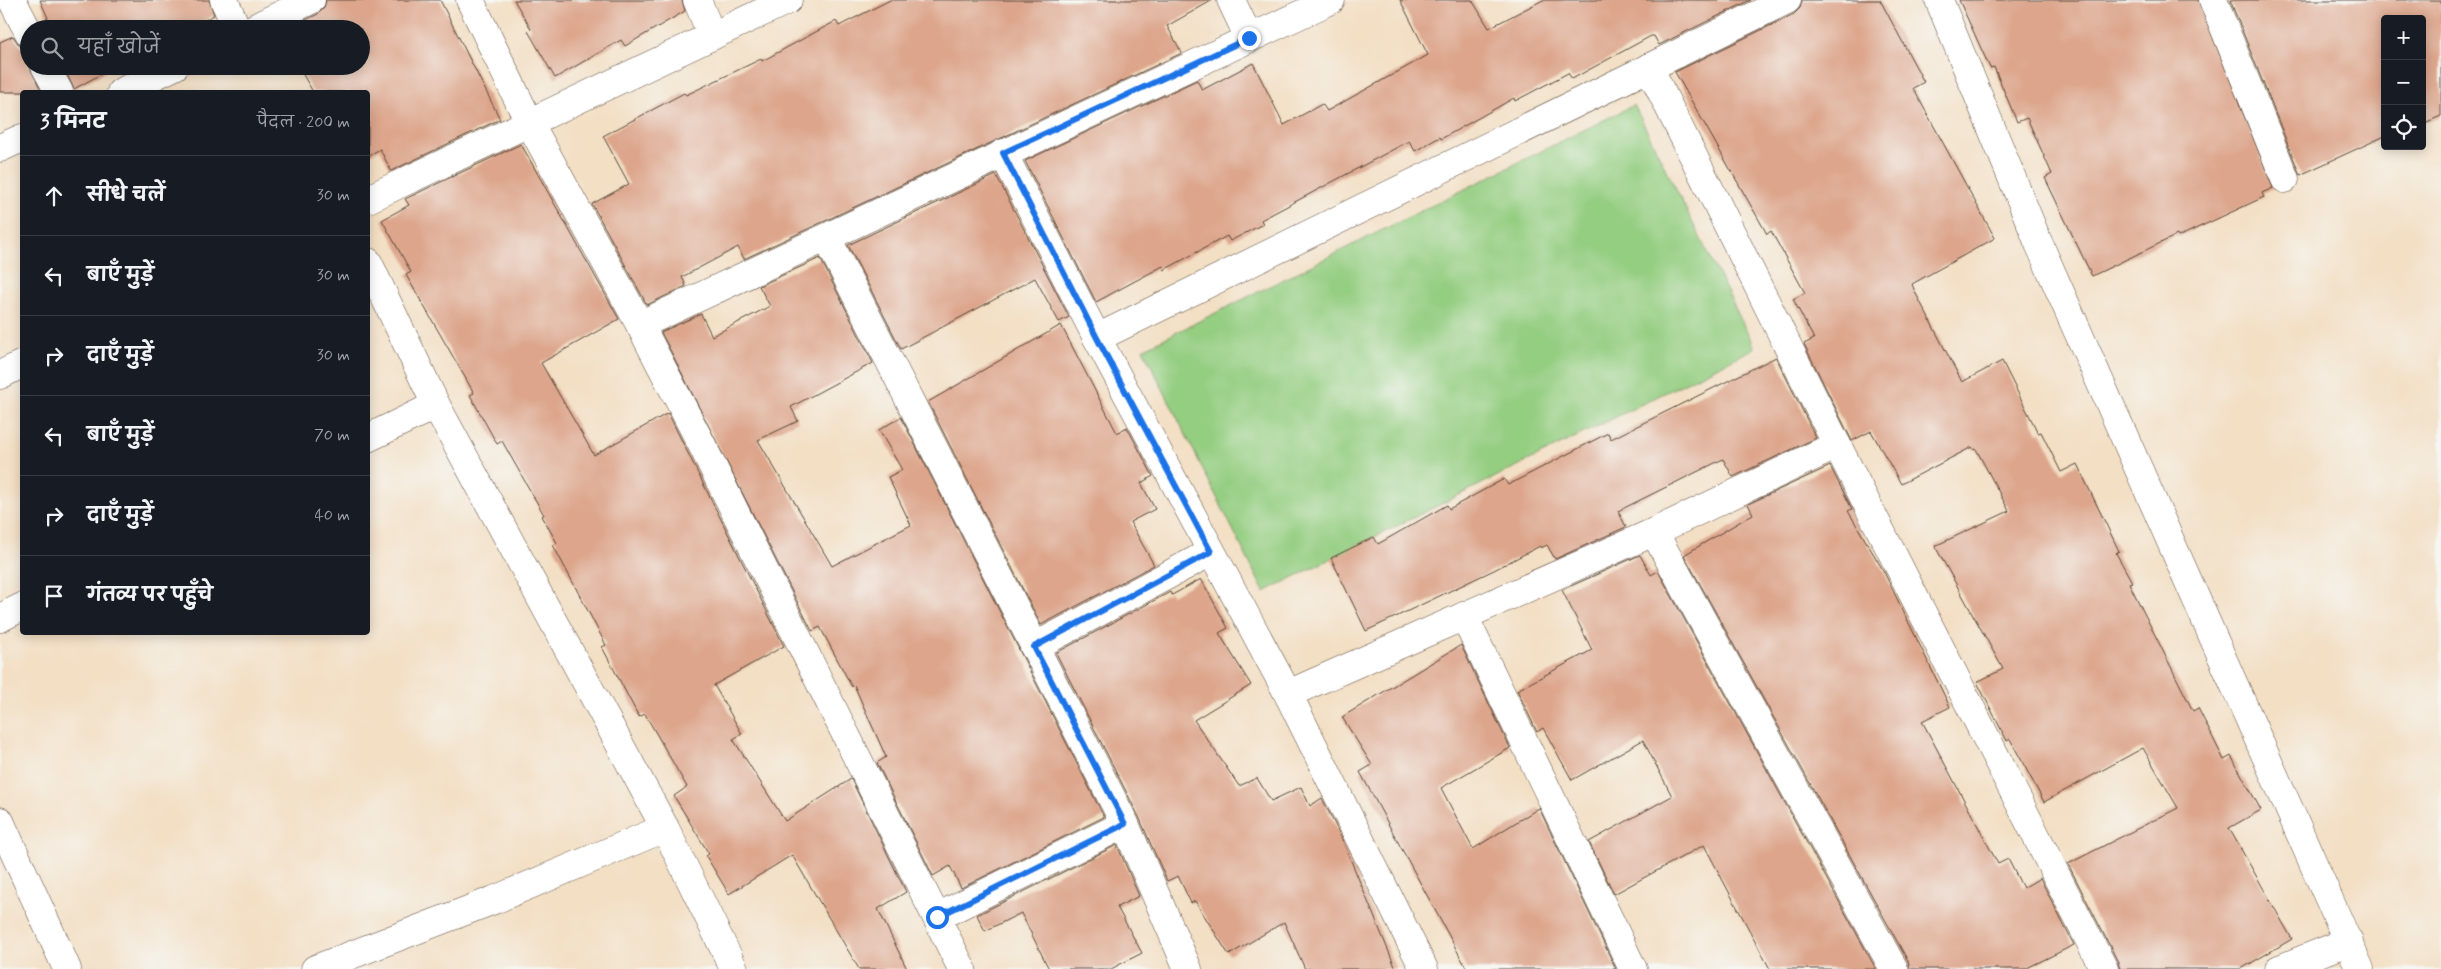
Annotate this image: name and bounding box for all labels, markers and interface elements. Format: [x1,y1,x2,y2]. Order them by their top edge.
map controls [2381,15,2426,150]
button: + [2381,15,2426,60]
search box [20,20,370,75]
route end [1238,27,1261,50]
icon: search [38,34,66,62]
text: यहाँ खोजें [78,35,160,60]
button: − [2381,60,2426,105]
button: locate [2381,105,2426,150]
text: 3 मिनट [40,108,106,136]
text: पैदल · 200 m [257,112,350,133]
icon: ahead [40,182,68,210]
text: सीधे चलें [87,183,165,208]
text: 30 m [317,185,350,206]
icon: left [40,262,68,290]
text: बाएँ मुड़ें [87,263,154,288]
text: 30 m [317,265,350,286]
icon: right [40,342,68,370]
text: दाएँ मुड़ें [87,343,153,368]
text: 30 m [317,345,350,366]
icon: left [40,422,68,450]
text: बाएँ मुड़ें [87,423,154,448]
text: 70 m [314,425,350,446]
icon: right [40,502,68,530]
text: दाएँ मुड़ें [87,503,153,528]
text: 40 m [314,505,350,526]
icon: arrive [40,582,68,610]
text: गंतव्य पर पहुँचे [87,583,213,608]
route start [926,906,949,929]

